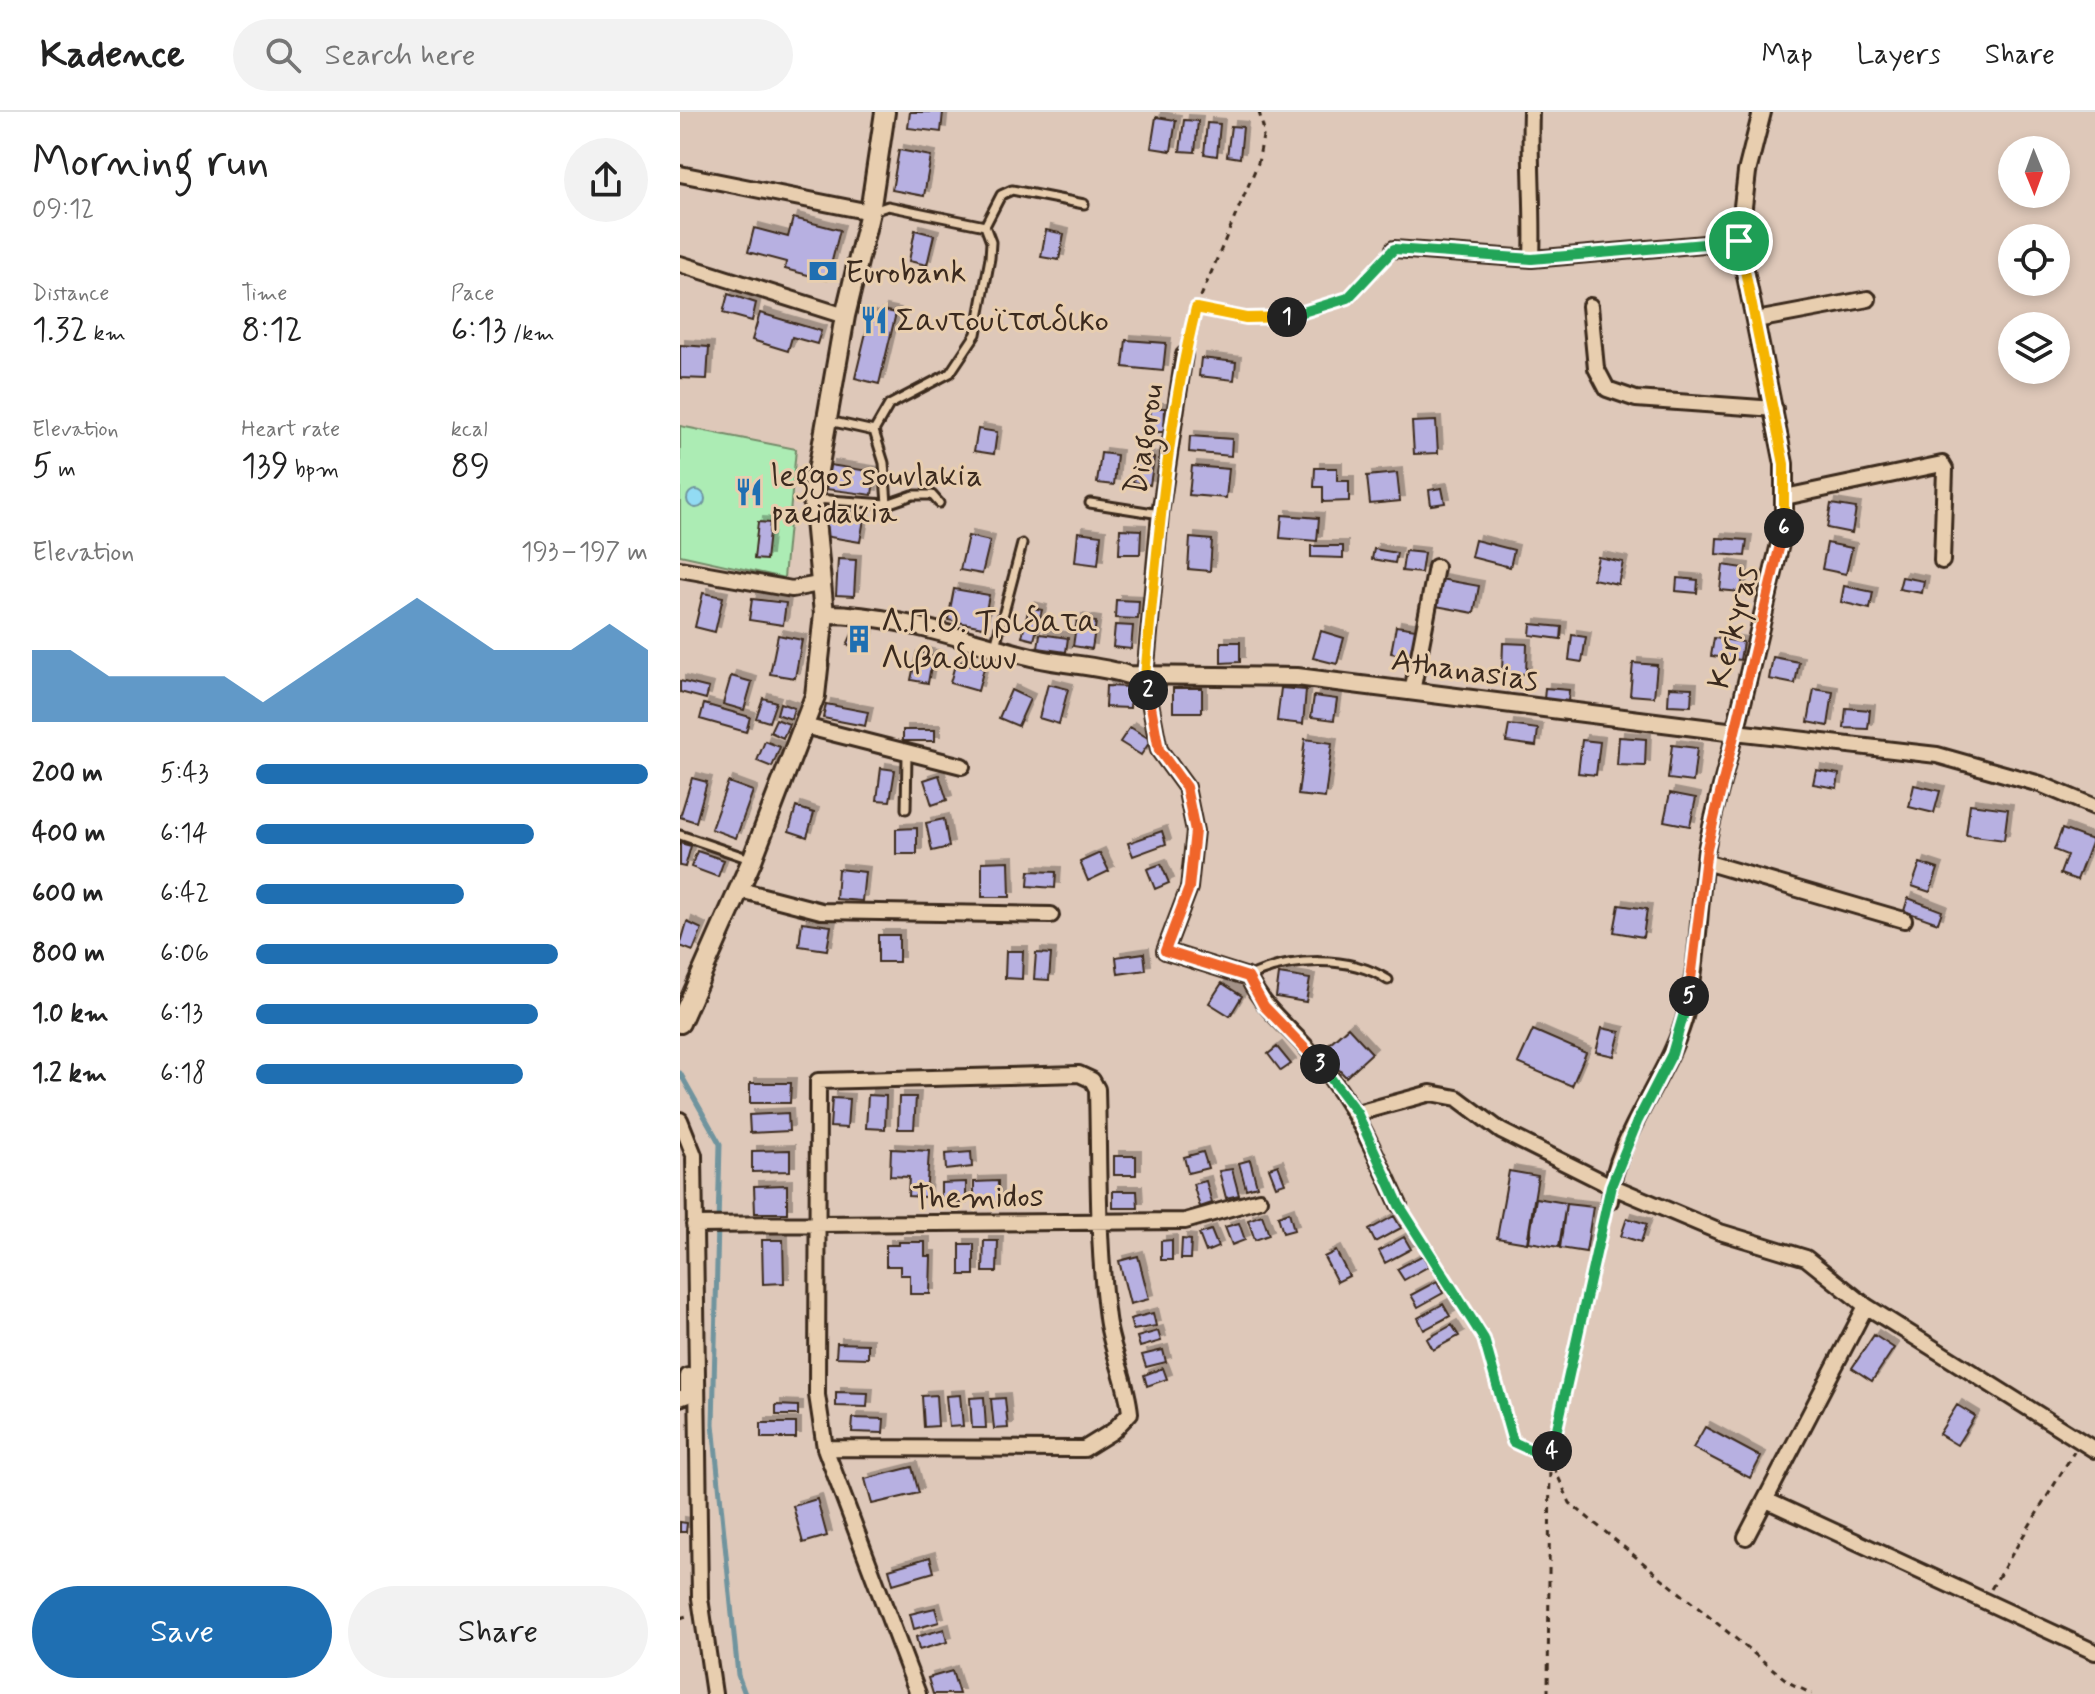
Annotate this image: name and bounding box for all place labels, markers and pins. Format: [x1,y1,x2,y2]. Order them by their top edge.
pin [1705,207,1773,275]
place label: Eurobank [845,252,966,294]
bank icon: Eurobank [808,256,838,286]
pin: 1 [1267,297,1307,337]
place label: Σαντουϊτσιδικο [896,301,1109,343]
restaurant icon: Σαντουϊτσιδικο [859,305,889,335]
place label: leggos souvlakia paeidakia [771,455,983,534]
restaurant icon: leggos souvlakia paeidakia [734,477,764,507]
pin: 6 [1764,508,1804,548]
place label: Λ.Π.Ο. Τριδατα Λιβαδιων [881,602,1098,681]
building icon: Λ.Π.Ο. Τριδατα Λιβαδιων [844,624,874,654]
pin: 2 [1128,670,1168,710]
pin: 5 [1669,976,1709,1016]
pin: 3 [1300,1044,1340,1084]
pin: 4 [1532,1431,1572,1471]

